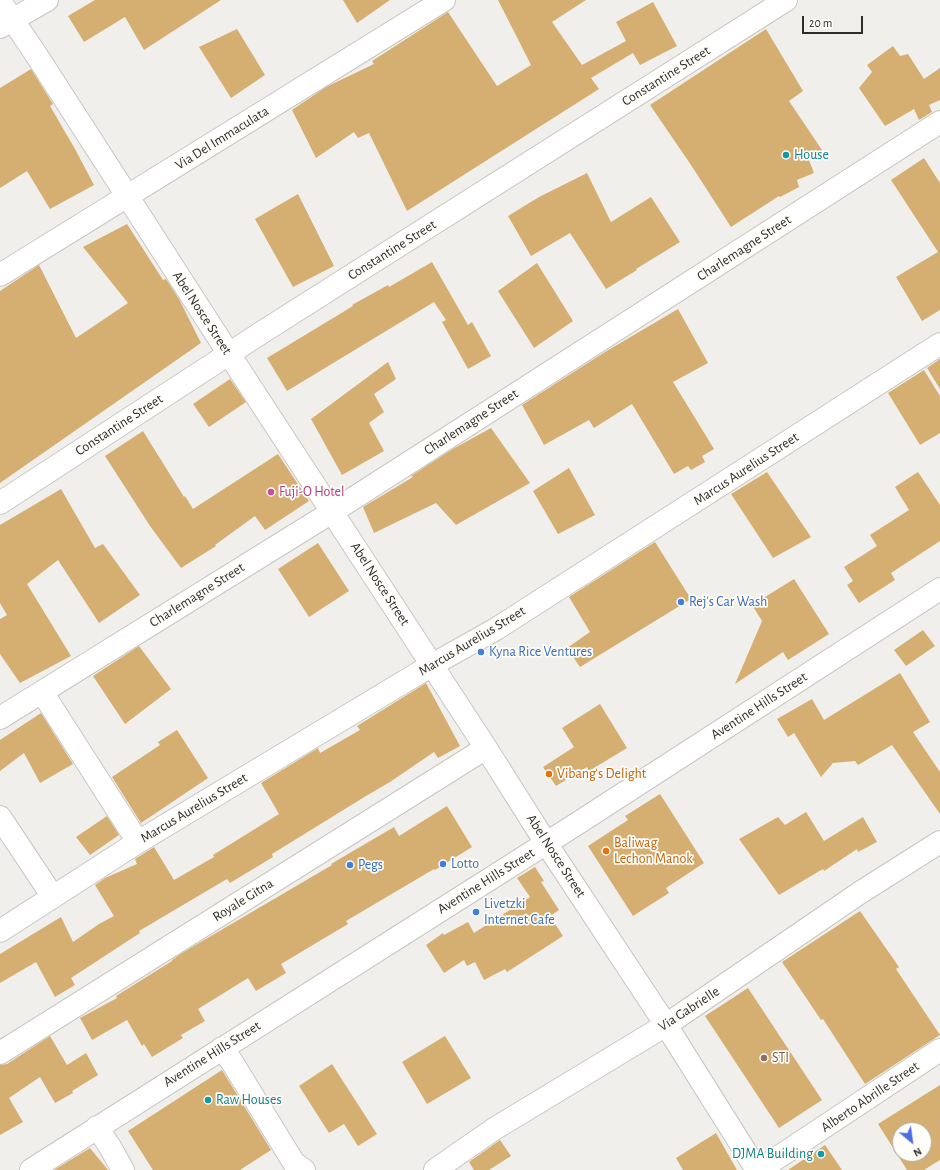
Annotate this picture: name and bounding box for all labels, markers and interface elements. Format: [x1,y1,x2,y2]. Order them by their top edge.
scale bar [804,8,865,34]
text: 20 m [809,17,832,29]
street label: Constantine Street [619,42,713,110]
street label: Via Del Immaculata [172,103,272,173]
place label: House [794,147,829,163]
marker: House [781,150,791,160]
street label: Charlemagne Street [694,211,794,285]
street label: Constantine Street [345,216,439,284]
street label: Abel Nosce Street [169,268,235,358]
street label: Charlemagne Street [421,385,521,459]
street label: Constantine Street [72,390,166,460]
street label: Marcus Aurelius Street [690,429,802,509]
place label: Fuji-O Hotel [279,484,345,500]
marker: Fuji-O Hotel [266,487,276,497]
street label: Abel Nosce Street [347,539,413,629]
street label: Charlemagne Street [146,559,248,631]
place label: Rej's Car Wash [689,594,767,610]
marker: Rej's Car Wash [676,597,686,607]
street label: Marcus Aurelius Street [415,602,529,680]
place label: Kyna Rice Ventures [489,644,592,660]
marker: Kyna Rice Ventures [476,647,486,657]
street label: Aventine Hills Street [708,669,810,743]
place label: Vibang's Delight [557,766,646,782]
street label: Marcus Aurelius Street [137,769,251,847]
marker: Vibang's Delight [544,769,554,779]
street label: Abel Nosce Street [523,811,589,901]
place label: Baliwag Lechon Manok [614,835,693,868]
street label: Aventine Hills Street [434,844,538,918]
marker: Baliwag Lechon Manok [601,846,611,856]
place label: Lotto [451,856,479,872]
place label: Pegs [358,857,383,873]
marker: Lotto [438,859,448,869]
marker: Pegs [345,860,355,870]
street label: Royale Gitna [210,875,276,925]
place label: Livetzki Internet Cafe [484,896,555,928]
marker: Livetzki Internet Cafe [471,907,481,917]
street label: Via Gabrielle [655,983,723,1035]
street label: Aventine Hills Street [160,1017,264,1091]
place label: STI [772,1050,789,1066]
marker: STI [759,1053,769,1063]
street label: Alberto Abrille Street [818,1058,922,1136]
place label: Raw Houses [216,1092,282,1108]
marker: Raw Houses [203,1095,213,1105]
north arrow [892,1122,932,1162]
text: N [912,1145,924,1159]
place label: DJMA Building [732,1146,813,1162]
marker: DJMA Building [816,1149,826,1159]

